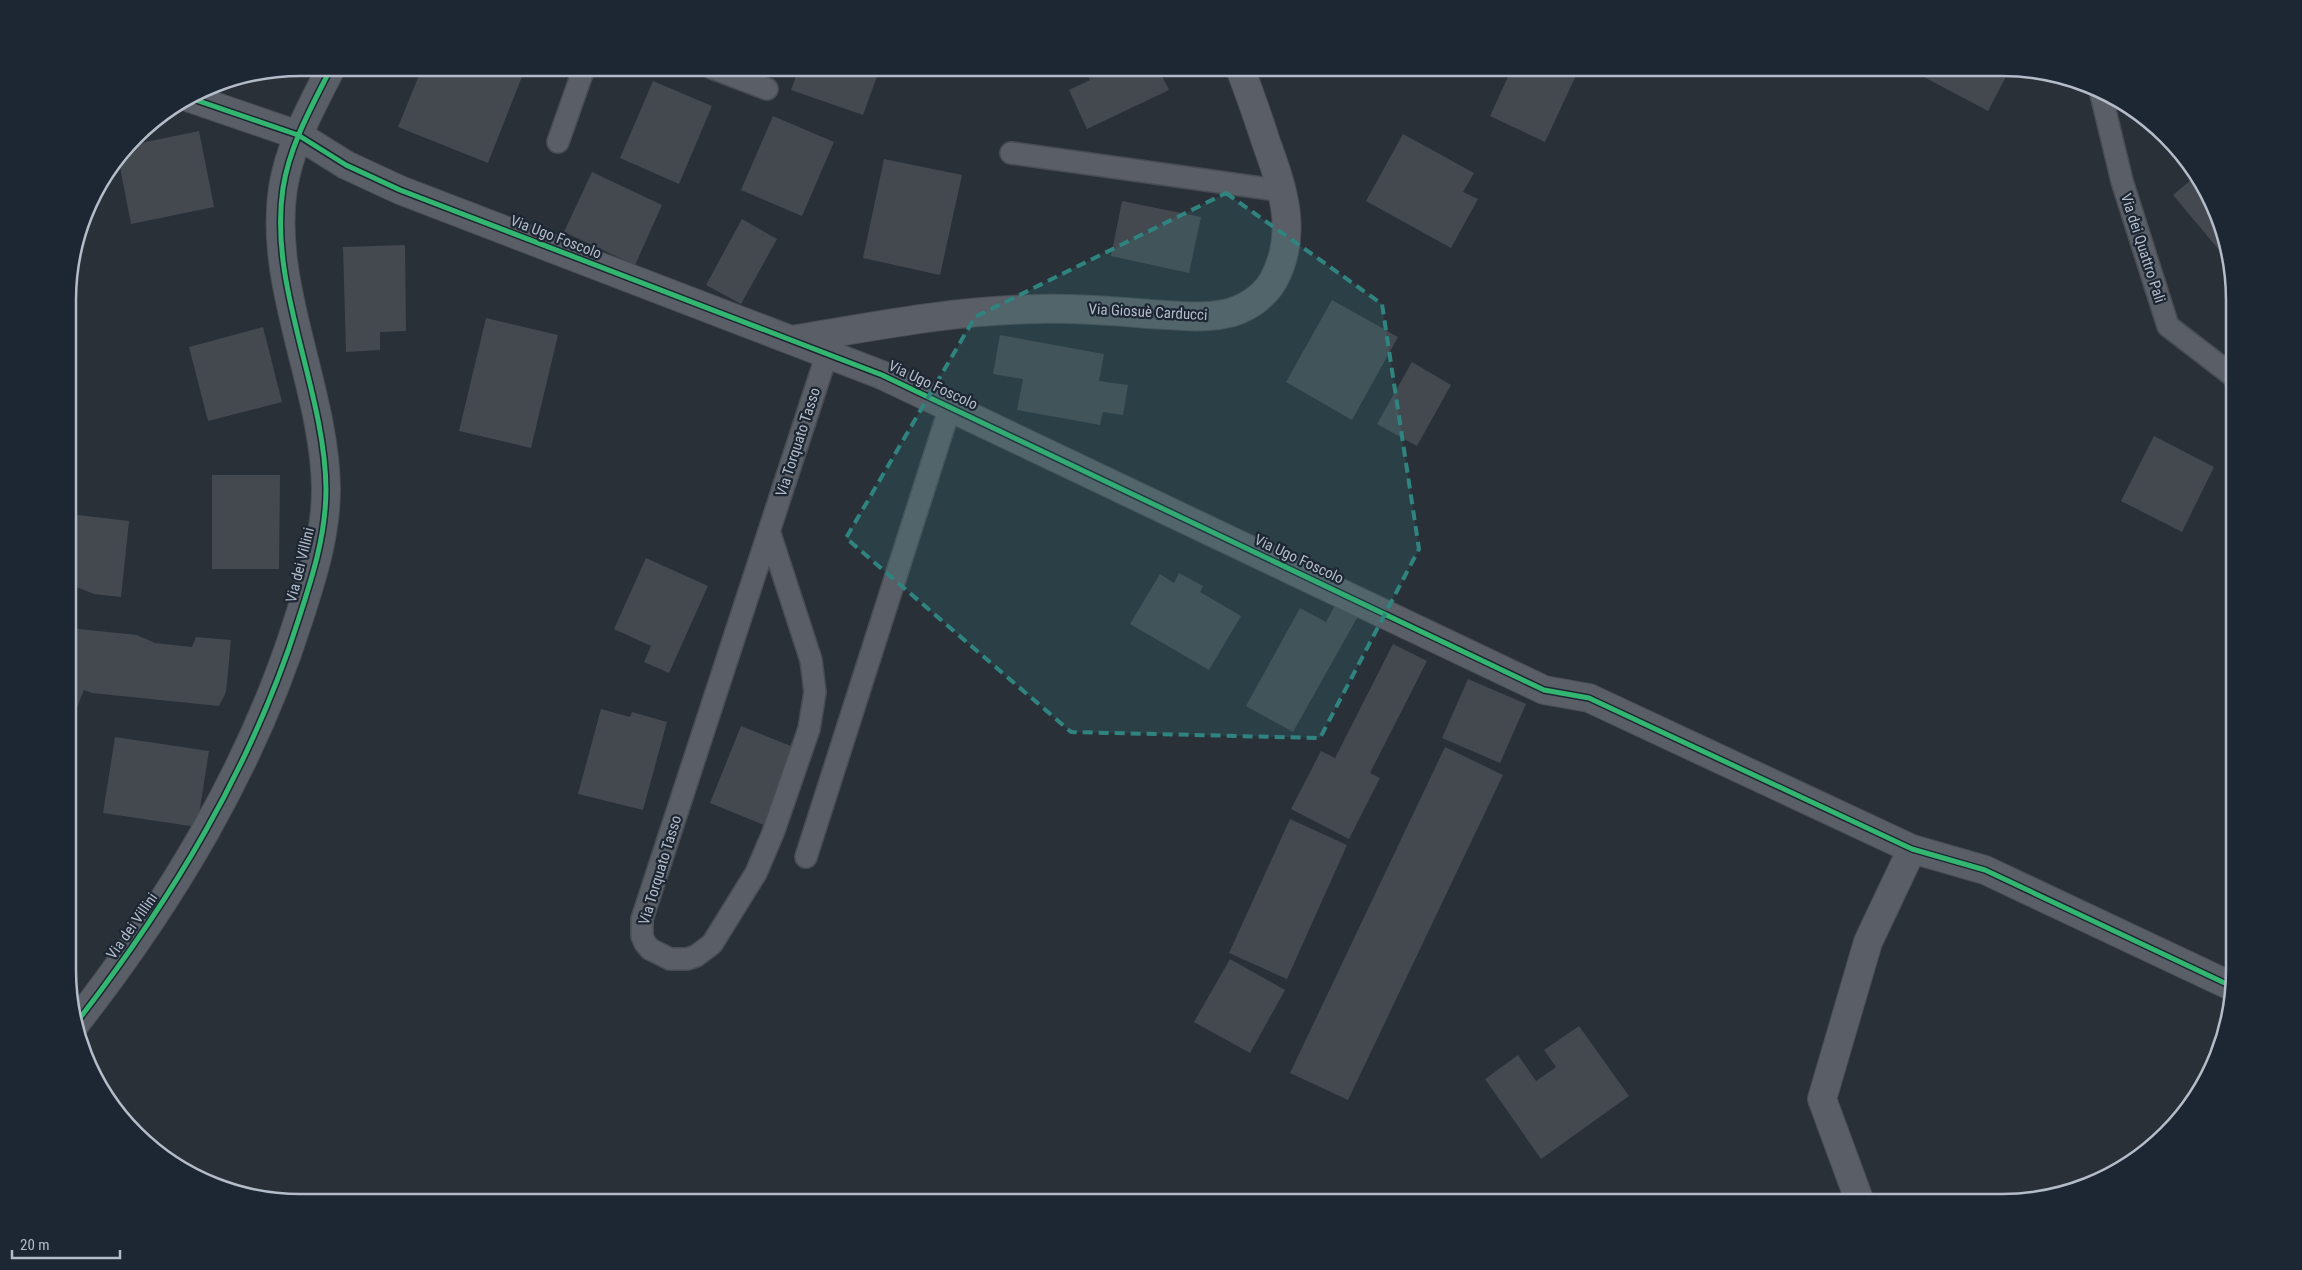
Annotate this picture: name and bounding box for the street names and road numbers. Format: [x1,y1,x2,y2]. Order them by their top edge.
street label: Via dei Quattro Pali [2117,191,2169,305]
street label: Via Ugo Foscolo [508,211,604,263]
street label: Via Giosuè Carducci [1088,300,1208,324]
street label: Via Ugo Foscolo [886,357,980,413]
street label: Via Torquato Tasso [772,385,824,499]
street label: Via dei Villini [282,526,318,604]
street label: Via Ugo Foscolo [1252,531,1346,587]
street label: Via Torquato Tasso [635,813,685,927]
street label: Via dei Villini [103,889,161,963]

